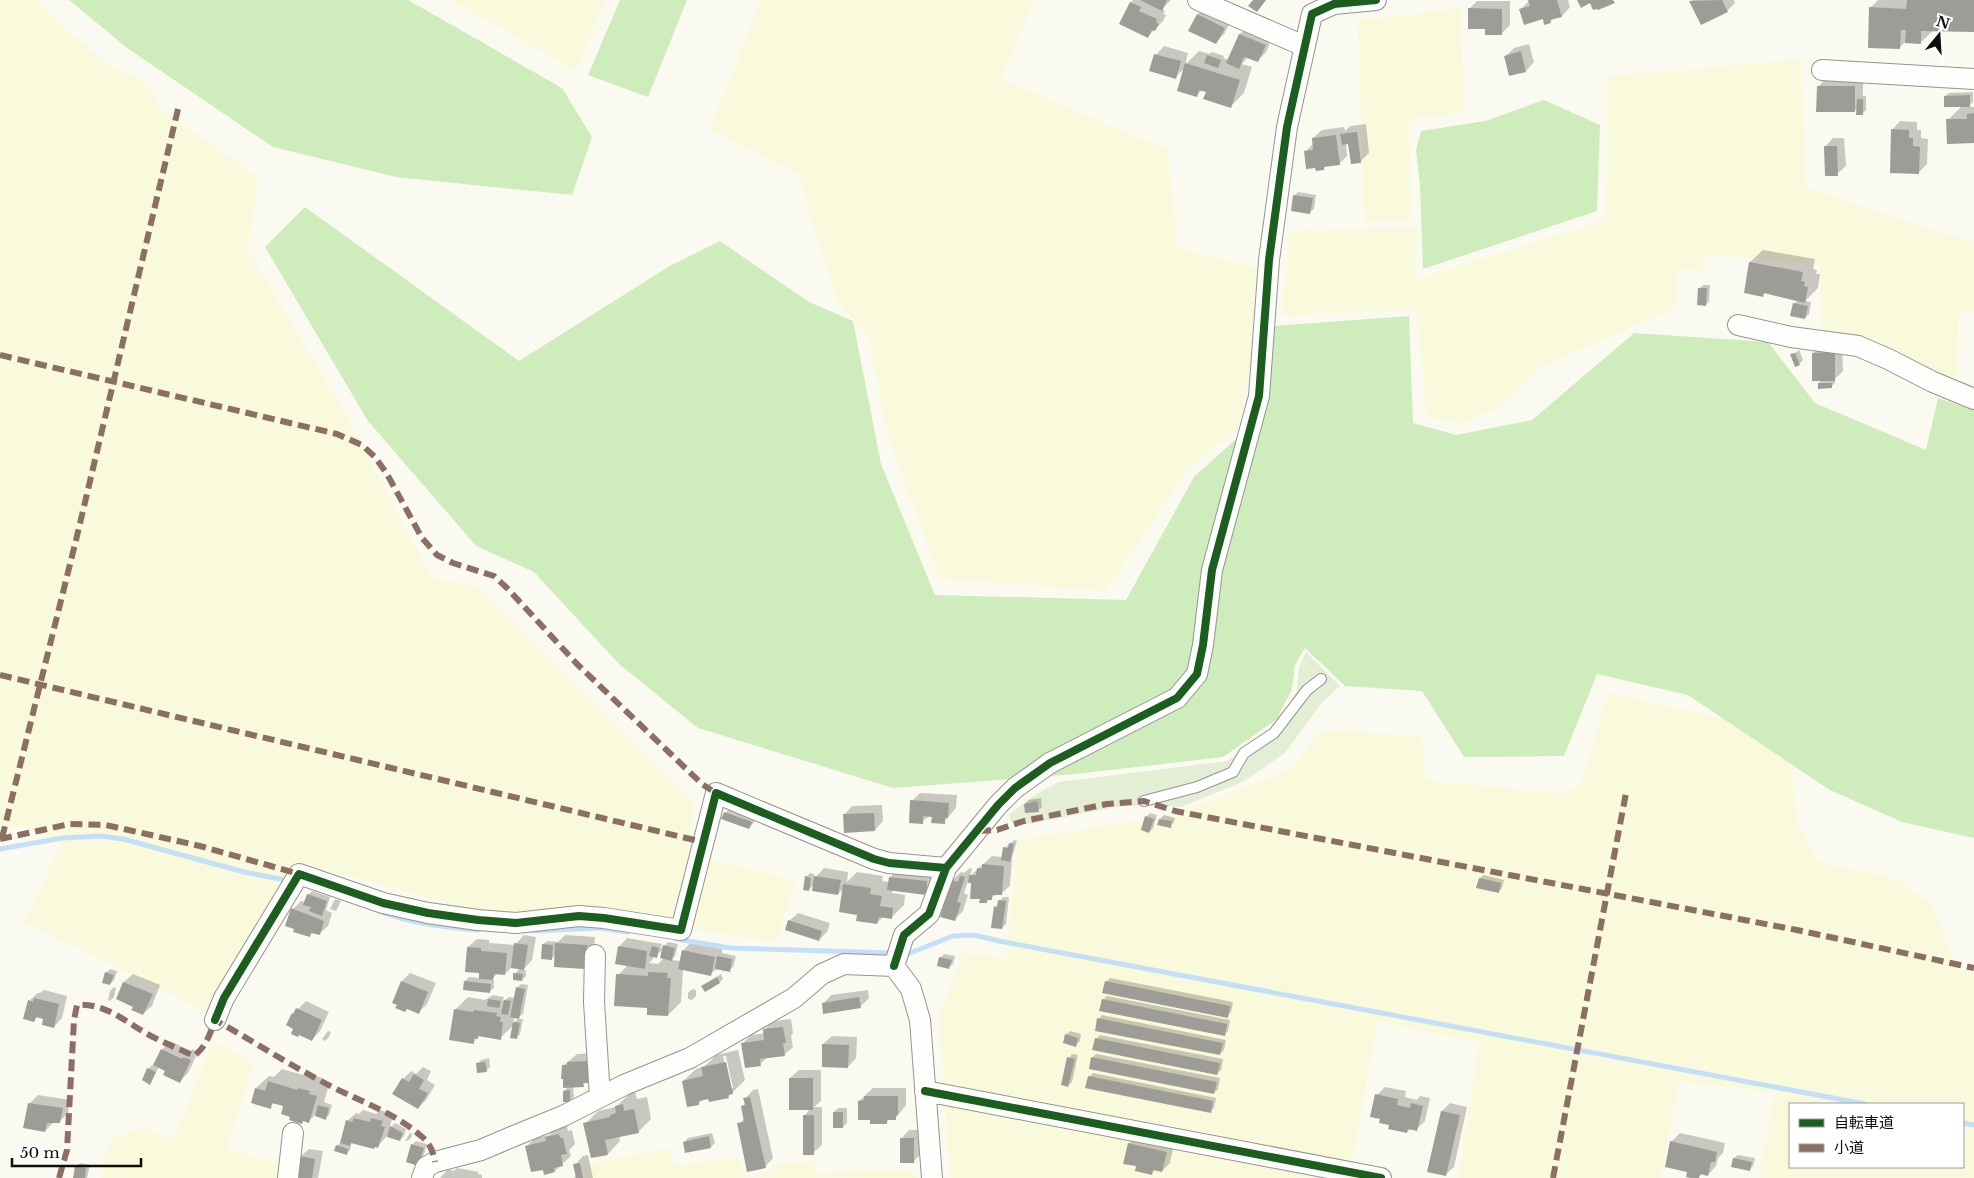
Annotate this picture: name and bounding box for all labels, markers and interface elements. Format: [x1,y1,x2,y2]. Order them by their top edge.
north arrow [1914,10,1964,60]
text: N [1934,12,1952,33]
legend [1789,1103,1964,1168]
text: 自転車道 [1834,1113,1894,1132]
scale bar [12,1136,141,1168]
text: 小道 [1834,1138,1864,1157]
text: 50 m [20,1143,60,1162]

